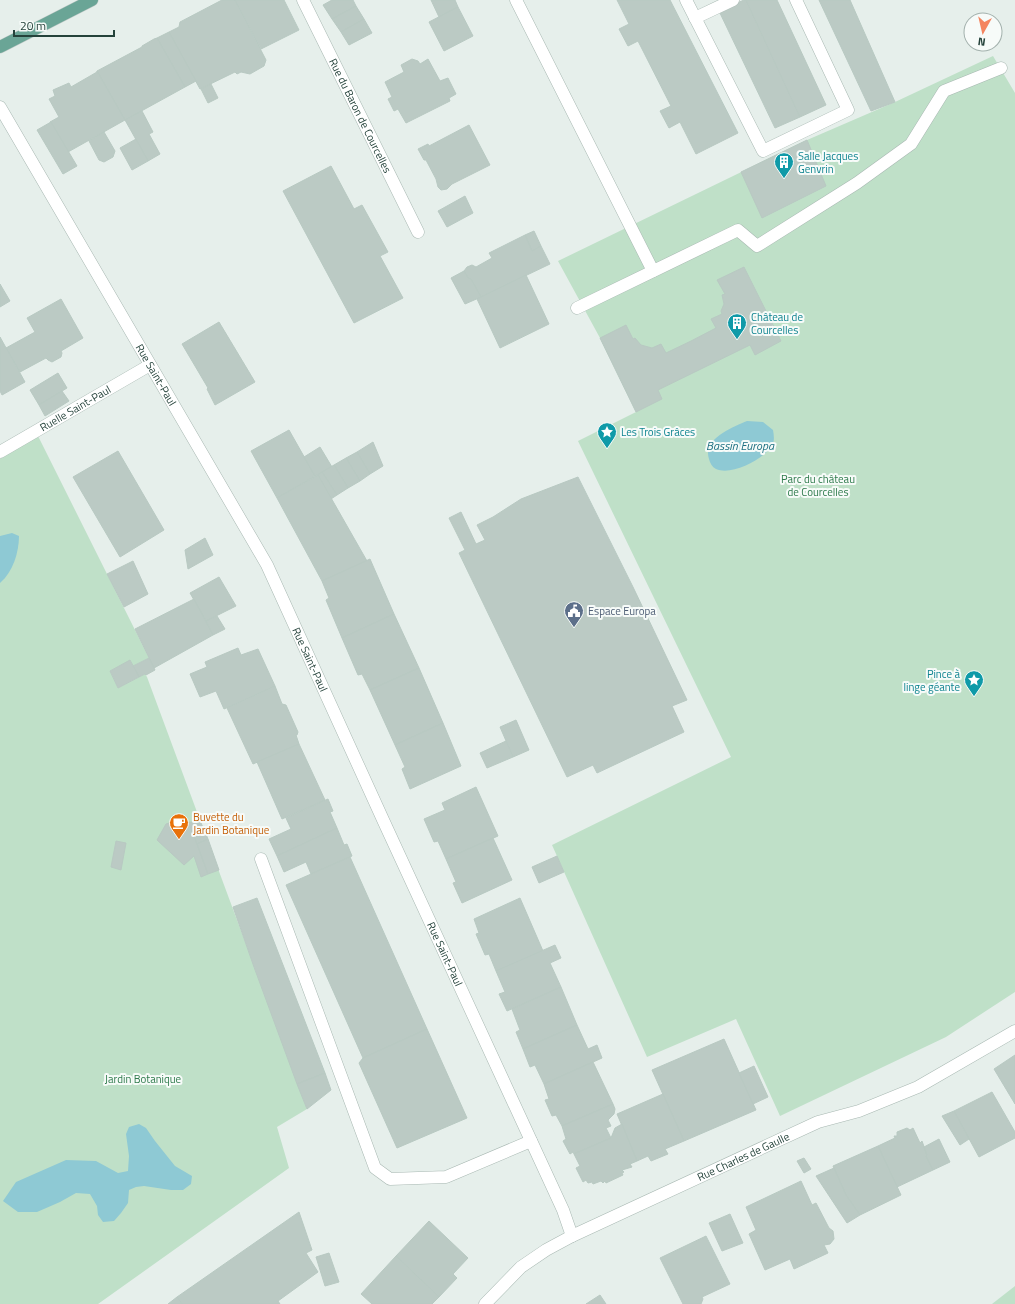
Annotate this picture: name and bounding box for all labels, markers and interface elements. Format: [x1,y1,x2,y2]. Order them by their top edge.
scale bar [14,12,114,38]
north arrow [963,12,1003,52]
text: 20 m [20,16,46,35]
text: N [977,33,986,50]
street label: Rue du Baron de Courcelles [325,56,395,176]
place label: Salle Jacques Genvrin [798,148,858,177]
building icon: Salle Jacques Genvrin [773,151,795,179]
place label: Château de Courcelles [751,309,803,338]
building icon: Château de Courcelles [726,312,748,340]
street label: Rue Saint-Paul [132,341,180,409]
street label: Ruelle Saint-Paul [37,381,114,435]
place icon: Les Trois Grâces [596,421,618,449]
place label: Les Trois Grâces [621,424,695,440]
water label: Bassin Europa [706,436,775,455]
park label: Parc du château de Courcelles [781,471,855,500]
public building icon: Espace Europa [563,600,585,628]
place label: Espace Europa [588,603,656,619]
street label: Rue Saint-Paul [288,625,332,694]
place label: Pince à linge géante [904,666,960,695]
place icon: Pince à linge géante [963,669,985,697]
place label: Buvette du Jardin Botanique [193,809,270,838]
cafe icon: Buvette du Jardin Botanique [168,812,190,840]
street label: Rue Saint-Paul [423,919,467,989]
park label: Jardin Botanique [105,1071,182,1087]
street label: Rue Charles de Gaulle [694,1128,792,1185]

